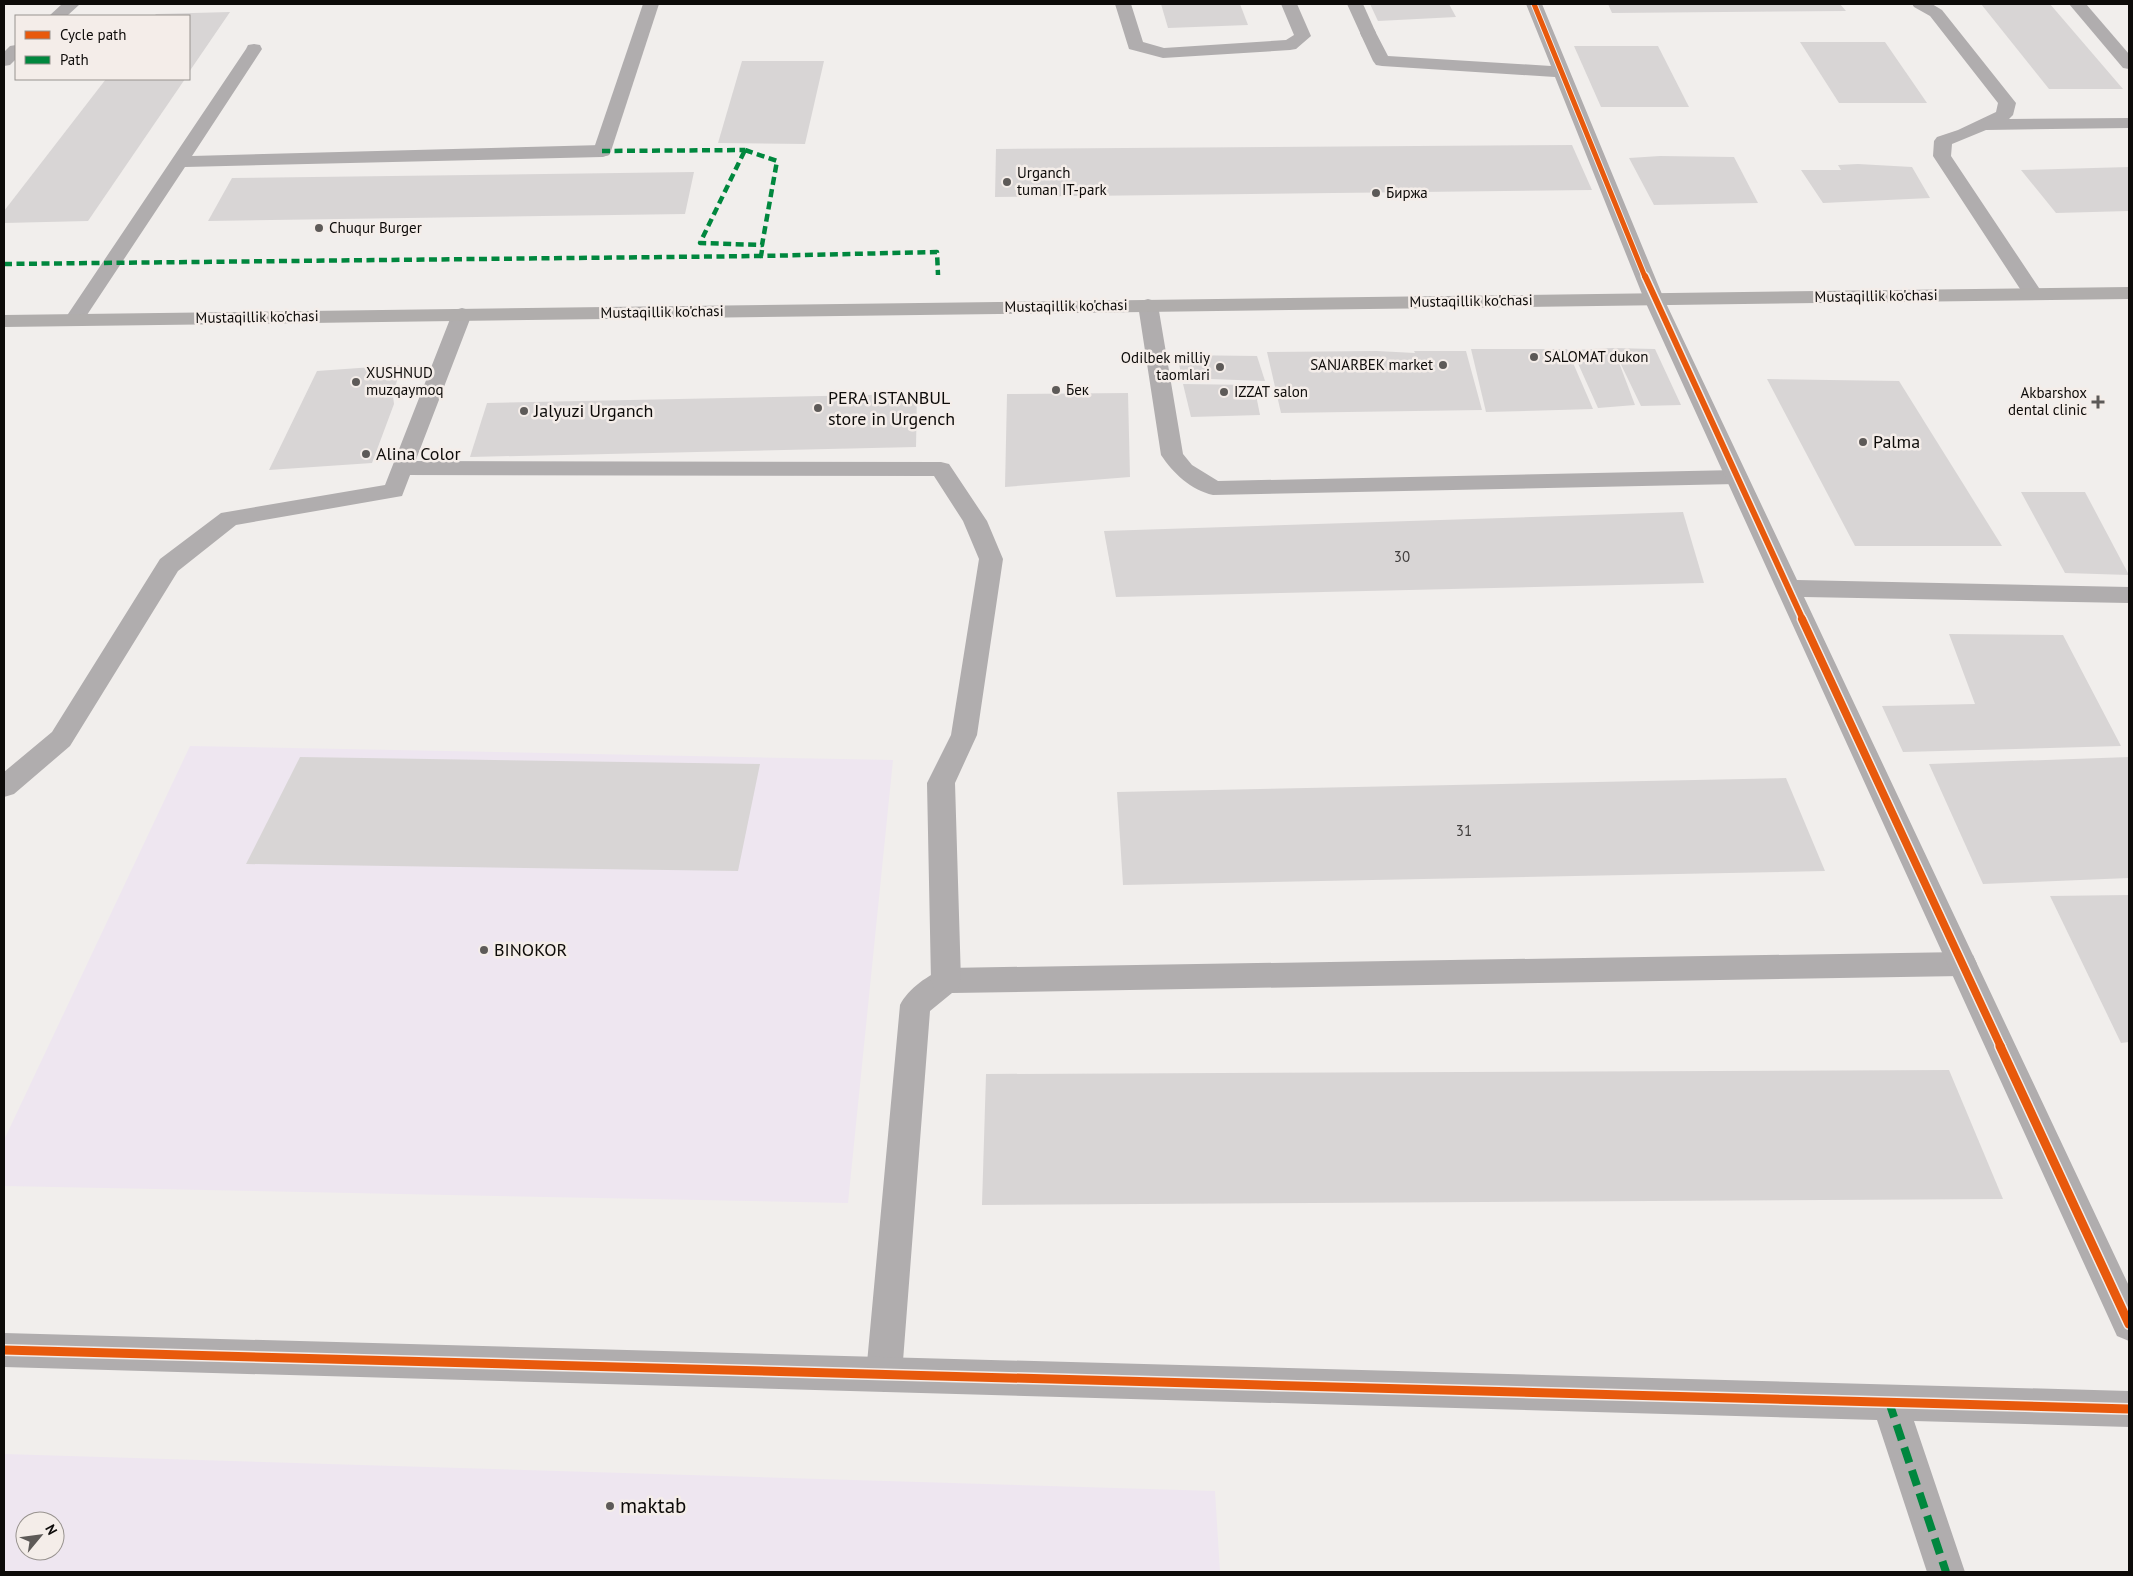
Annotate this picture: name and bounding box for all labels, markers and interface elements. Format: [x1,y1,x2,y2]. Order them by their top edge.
legend [15,15,190,80]
text: Cycle path [60,25,126,44]
text: Path [60,50,89,69]
place label: Urganch tuman IT-park [1017,163,1107,199]
marker: Urganch tuman IT-park [1001,176,1013,188]
place label: Биржа [1386,183,1428,202]
marker: Биржа [1370,187,1382,199]
place label: Chuqur Burger [329,218,422,237]
marker: Chuqur Burger [313,222,325,234]
street label: Mustaqillik ko'chasi [1814,285,1938,306]
street label: Mustaqillik ko'chasi [1409,290,1533,311]
street label: Mustaqillik ko'chasi [1004,295,1128,316]
street label: Mustaqillik ko'chasi [600,301,724,322]
street label: Mustaqillik ko'chasi [195,306,319,327]
place label: SALOMAT dukon [1544,347,1649,366]
place label: Odilbek milliy taomlari [1121,348,1210,384]
marker: SALOMAT dukon [1528,351,1540,363]
place label: SANJARBEK market [1310,355,1433,374]
marker: SANJARBEK market [1437,359,1449,371]
marker: Odilbek milliy taomlari [1214,361,1226,373]
place label: XUSHNUD muzqaymoq [366,363,444,399]
marker: XUSHNUD muzqaymoq [350,376,362,388]
place label: Бек [1066,380,1090,399]
place label: IZZAT salon [1234,382,1308,401]
place label: Akbarshox dental clinic [2008,383,2087,419]
marker: Бек [1050,384,1062,396]
place label: PERA ISTANBUL store in Urgench [828,386,955,430]
marker: IZZAT salon [1218,386,1230,398]
marker: Akbarshox dental clinic [2091,395,2105,409]
place label: Jalyuzi Urganch [533,399,653,422]
marker: PERA ISTANBUL store in Urgench [812,402,824,414]
marker: Jalyuzi Urganch [518,405,530,417]
place label: Palma [1873,430,1920,453]
marker: Palma [1857,436,1869,448]
place label: Alina Color [376,442,461,465]
marker: Alina Color [360,448,372,460]
house number: 30 [1394,547,1410,566]
house number: 31 [1456,821,1472,840]
place label: BINOKOR [494,938,568,961]
marker: BINOKOR [478,944,490,956]
place label: maktab [620,1492,686,1519]
marker: maktab [604,1500,616,1512]
north arrow [15,1511,65,1561]
text: N [41,1521,61,1538]

